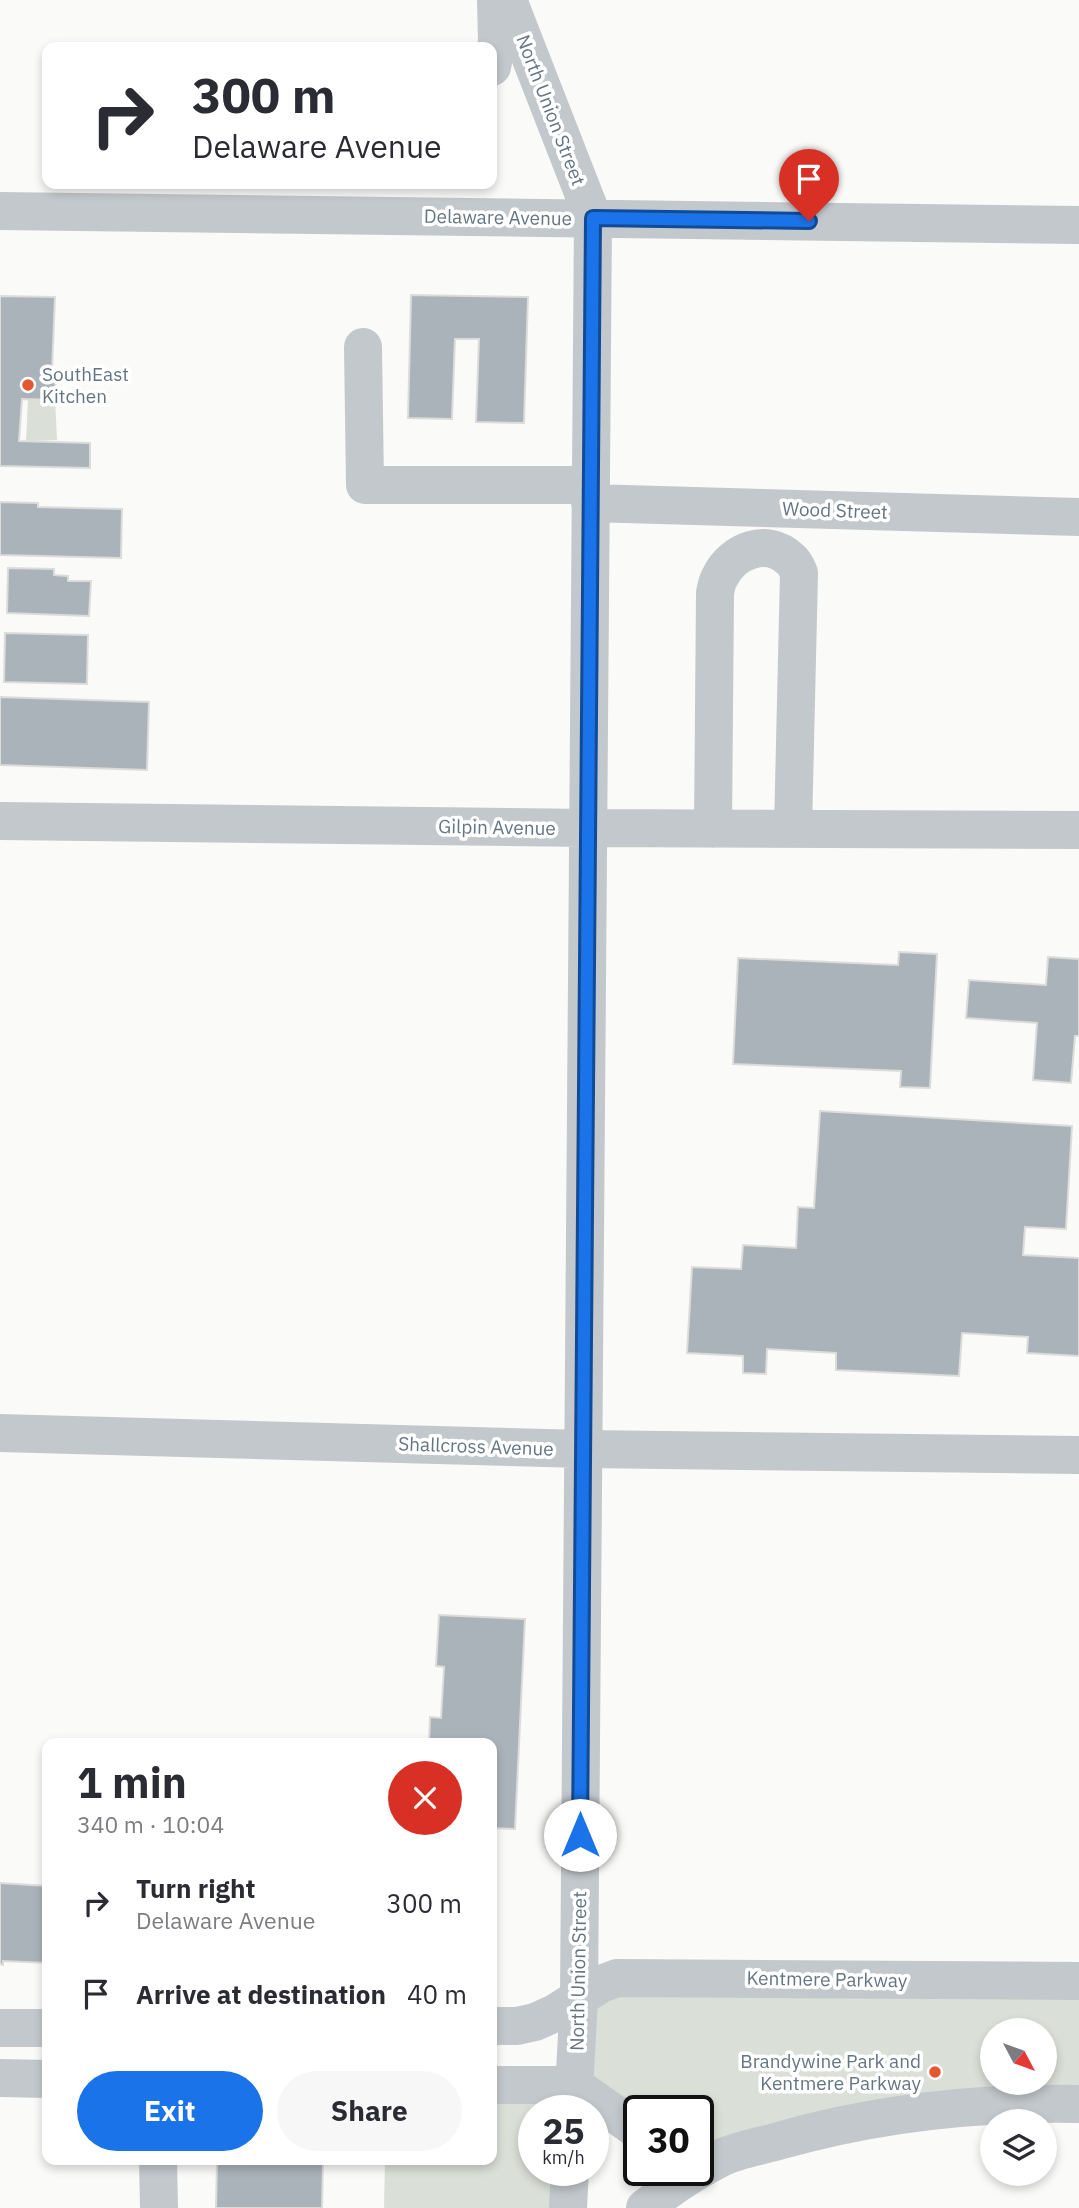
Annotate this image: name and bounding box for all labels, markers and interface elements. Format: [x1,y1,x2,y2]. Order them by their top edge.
street label: North Union Street [511,31,591,189]
text: 300 m [192,63,336,126]
icon: right [77,70,168,161]
text: Delaware Avenue [192,125,442,167]
pin [779,149,839,221]
icon: arrive [790,160,828,198]
street label: Delaware Avenue [424,204,572,230]
place label: SouthEast Kitchen [42,362,129,408]
marker: SouthEast Kitchen [20,377,36,393]
street label: Wood Street [782,496,888,524]
street label: Gilpin Avenue [438,814,556,840]
street label: Shallcross Avenue [398,1431,554,1461]
text: 1 min [77,1755,187,1810]
button: close [388,1761,462,1835]
position arrow [543,1798,617,1872]
text: 340 m · 10:04 [77,1809,224,1839]
text: Turn right [136,1871,255,1905]
icon: right [77,1884,115,1922]
text: 300 m [386,1886,462,1920]
street label: North Union Street [565,1891,591,2051]
text: Delaware Avenue [136,1905,315,1935]
street label: Kentmere Parkway [746,1966,908,1992]
icon: arrive [77,1975,115,2013]
text: Arrive at destination [136,1977,386,2011]
text: 40 m [407,1977,467,2011]
north arrow [980,2018,1057,2095]
map controls [980,2018,1057,2186]
place label: Brandywine Park and Kentmere Parkway [740,2049,922,2095]
marker: Brandywine Park and Kentmere Parkway [927,2064,943,2080]
button: Exit [77,2071,263,2151]
button: Share [277,2071,462,2151]
speed limit sign: 30 [623,2095,714,2186]
text: 25 [542,2108,585,2154]
button: layers [980,2109,1057,2186]
text: km/h [542,2146,585,2169]

